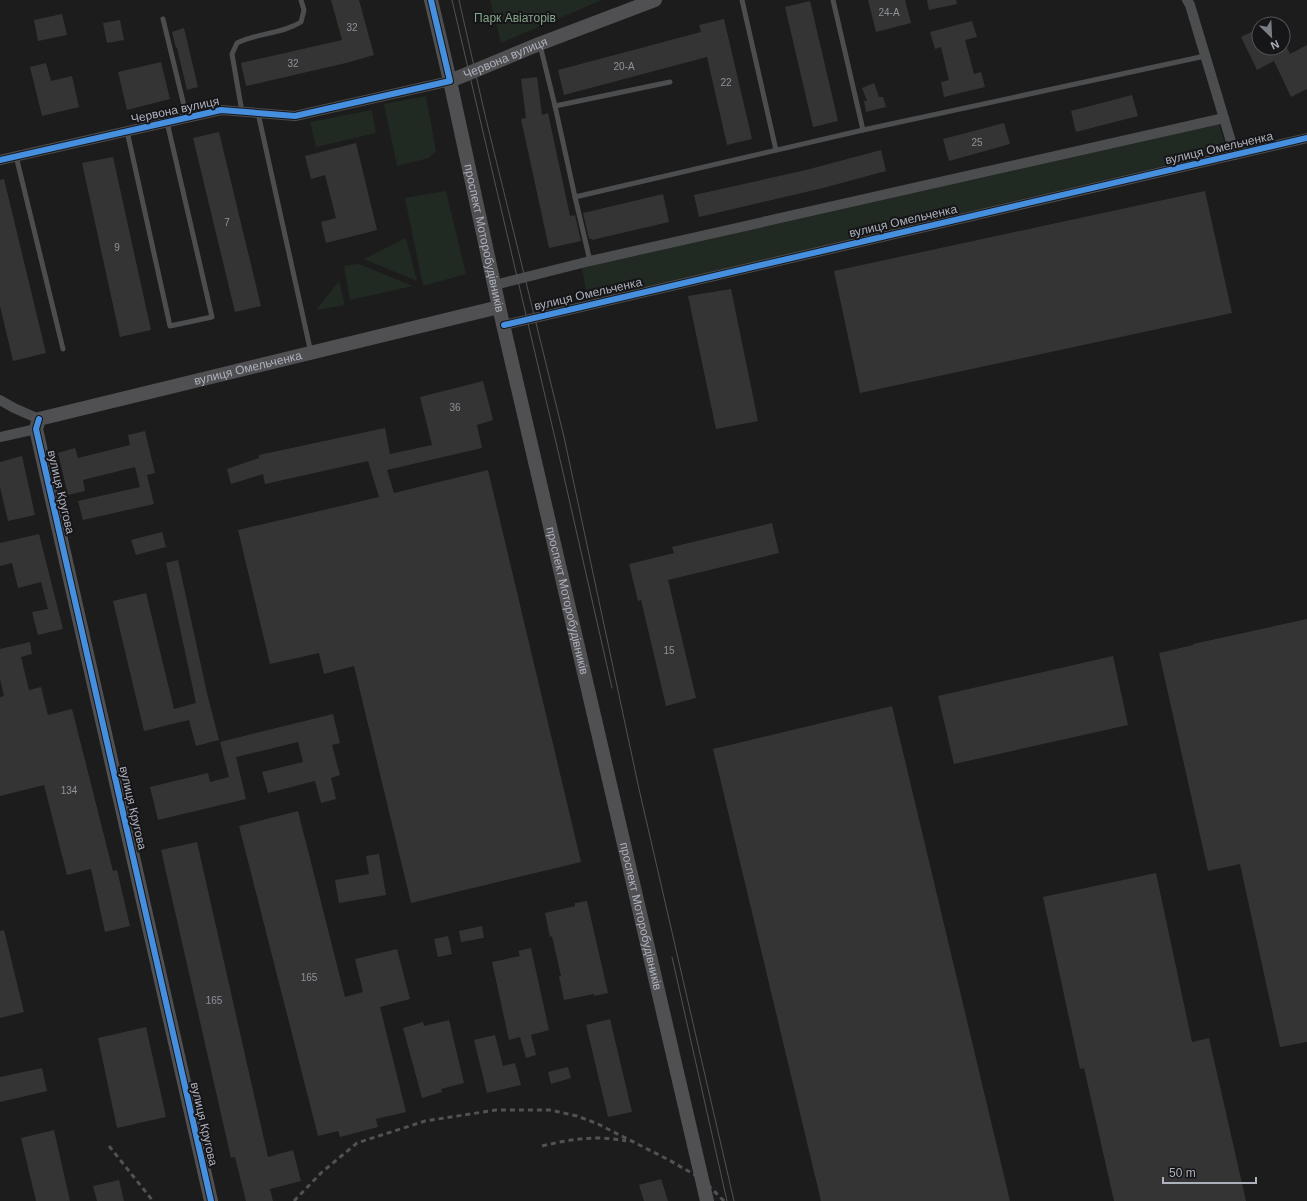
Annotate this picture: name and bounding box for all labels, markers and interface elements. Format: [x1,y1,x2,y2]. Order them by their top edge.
house number: 24-А [878,7,900,18]
park label: Парк Авіаторів [474,11,556,25]
north arrow [1251,16,1291,56]
house number: 32 [346,22,358,33]
street label: Червона вулиця [461,34,550,82]
text: N [1269,38,1281,52]
house number: 32 [287,58,299,69]
house number: 20-А [613,61,635,72]
house number: 22 [720,77,732,88]
street label: Червона вулиця [130,94,220,126]
street label: вулиця Омельченка [1164,129,1275,167]
house number: 25 [971,137,983,148]
street label: проспект Моторобудівників [461,163,507,314]
street label: вулиця Омельченка [848,202,959,240]
house number: 7 [224,217,230,228]
house number: 9 [114,242,120,253]
street label: вулиця Омельченка [533,275,644,313]
street label: вулиця Омельченка [193,348,303,388]
house number: 36 [449,402,461,413]
street label: вулиця Кругова [45,449,78,536]
street label: проспект Моторобудівників [543,525,591,676]
house number: 15 [663,645,675,656]
street label: вулиця Кругова [117,765,150,852]
house number: 134 [61,785,78,796]
street label: проспект Моторобудівників [617,841,665,992]
house number: 165 [301,972,318,983]
house number: 165 [206,995,223,1006]
street label: вулиця Кругова [188,1081,221,1168]
scale bar [1163,1159,1256,1185]
text: 50 m [1169,1166,1196,1180]

